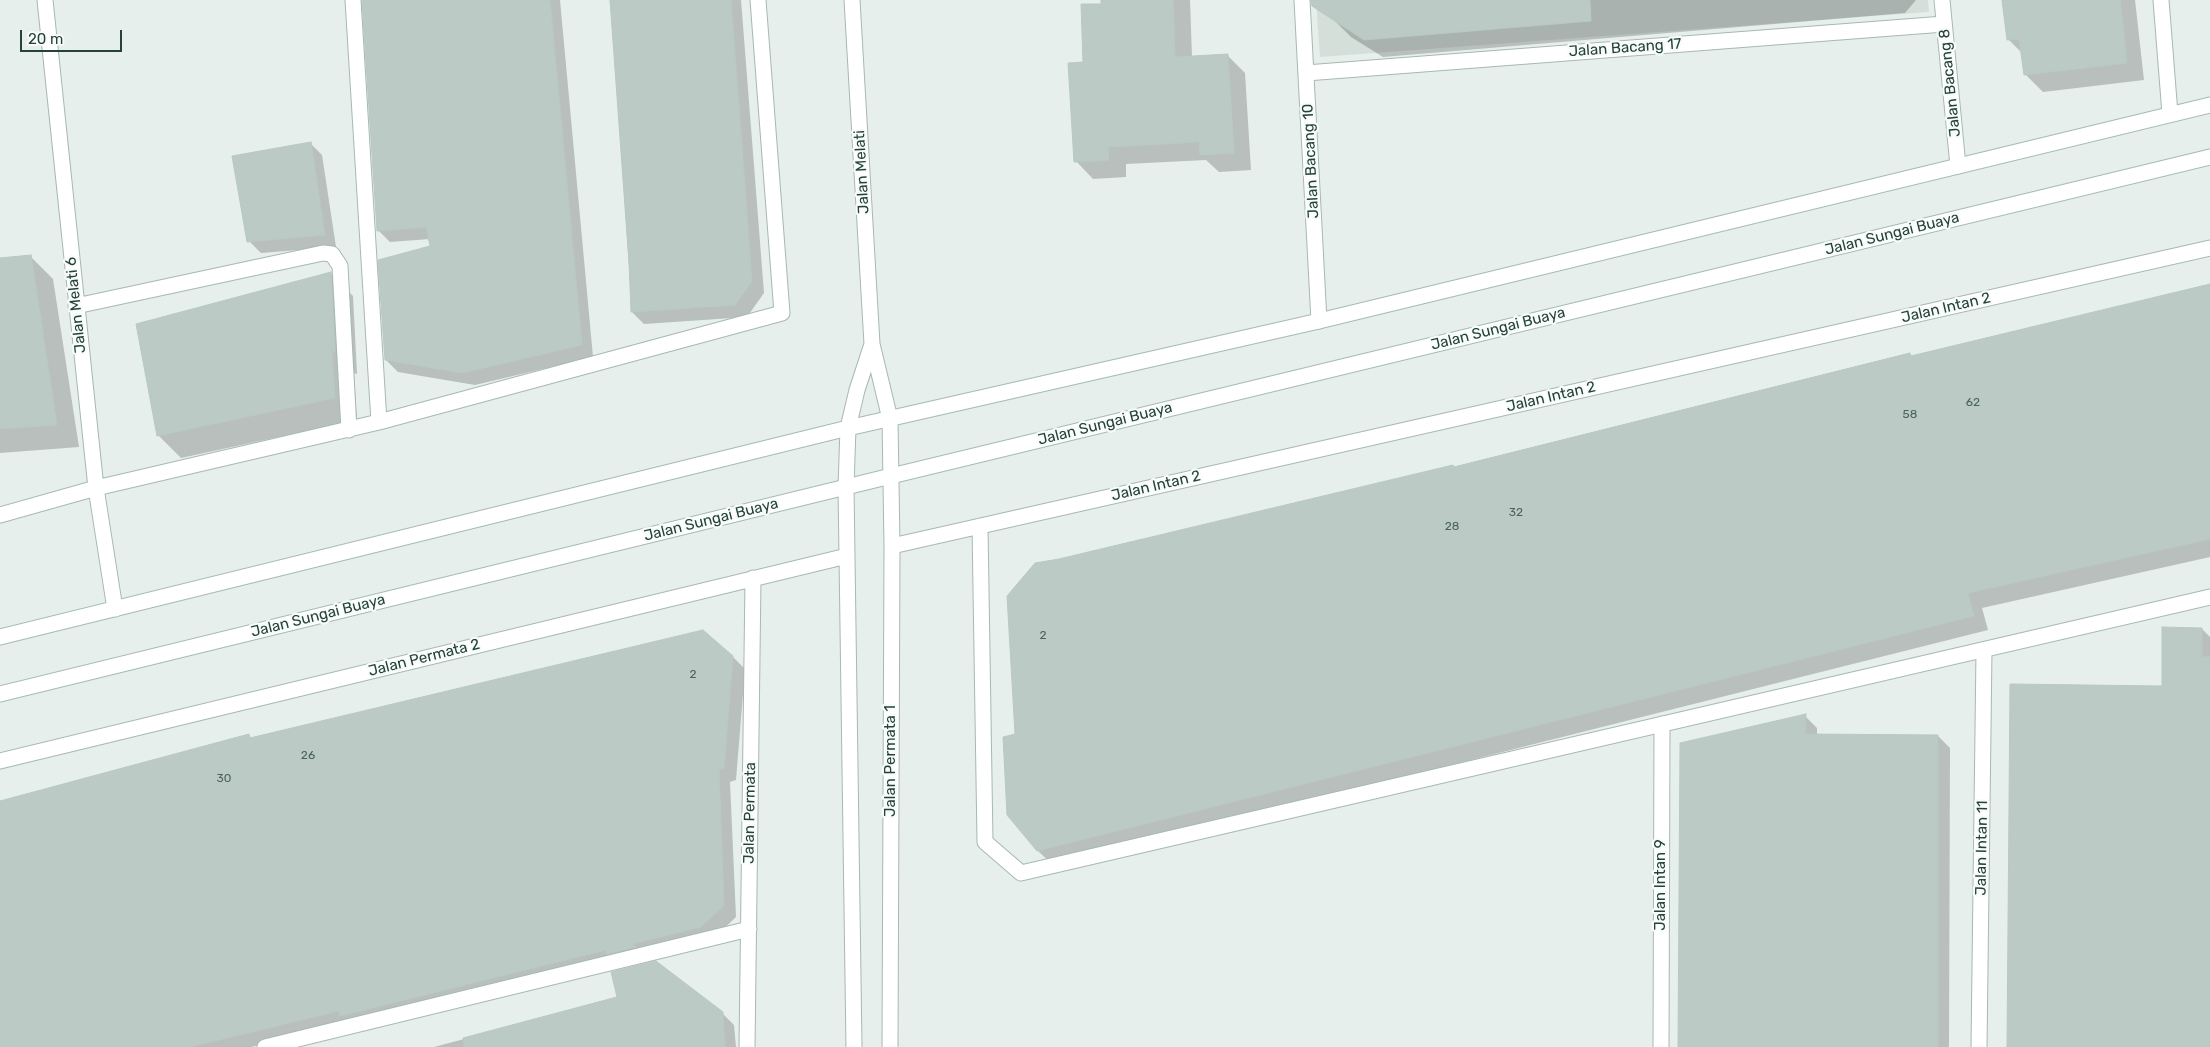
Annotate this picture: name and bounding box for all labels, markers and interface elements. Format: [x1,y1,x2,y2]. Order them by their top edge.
scale bar [22,20,125,52]
street label: Jalan Bacang 8 [1935,28,1965,138]
text: 20 m [28,30,63,48]
street label: Jalan Bacang 17 [1568,35,1682,61]
street label: Jalan Bacang 10 [1299,103,1323,219]
street label: Jalan Melati [851,130,873,214]
street label: Jalan Sungai Buaya [1823,209,1961,259]
street label: Jalan Melati 6 [62,256,90,354]
street label: Jalan Intan 2 [1900,289,1992,327]
street label: Jalan Sungai Buaya [1429,304,1567,354]
street label: Jalan Intan 2 [1505,378,1597,416]
house number: 62 [1966,396,1980,410]
street label: Jalan Sungai Buaya [1036,399,1174,449]
house number: 58 [1903,408,1917,422]
street label: Jalan Intan 2 [1110,467,1202,505]
street label: Jalan Sungai Buaya [642,495,780,545]
house number: 32 [1509,506,1523,520]
house number: 28 [1445,520,1459,534]
street label: Jalan Sungai Buaya [249,591,387,641]
house number: 2 [1039,629,1047,643]
street label: Jalan Permata 2 [366,635,482,681]
house number: 2 [689,668,697,682]
street label: Jalan Permata 1 [882,705,900,817]
house number: 26 [301,749,315,763]
street label: Jalan Permata [740,762,760,864]
house number: 30 [217,772,231,786]
street label: Jalan Intan 11 [1972,800,1992,896]
street label: Jalan Intan 9 [1652,839,1670,931]

